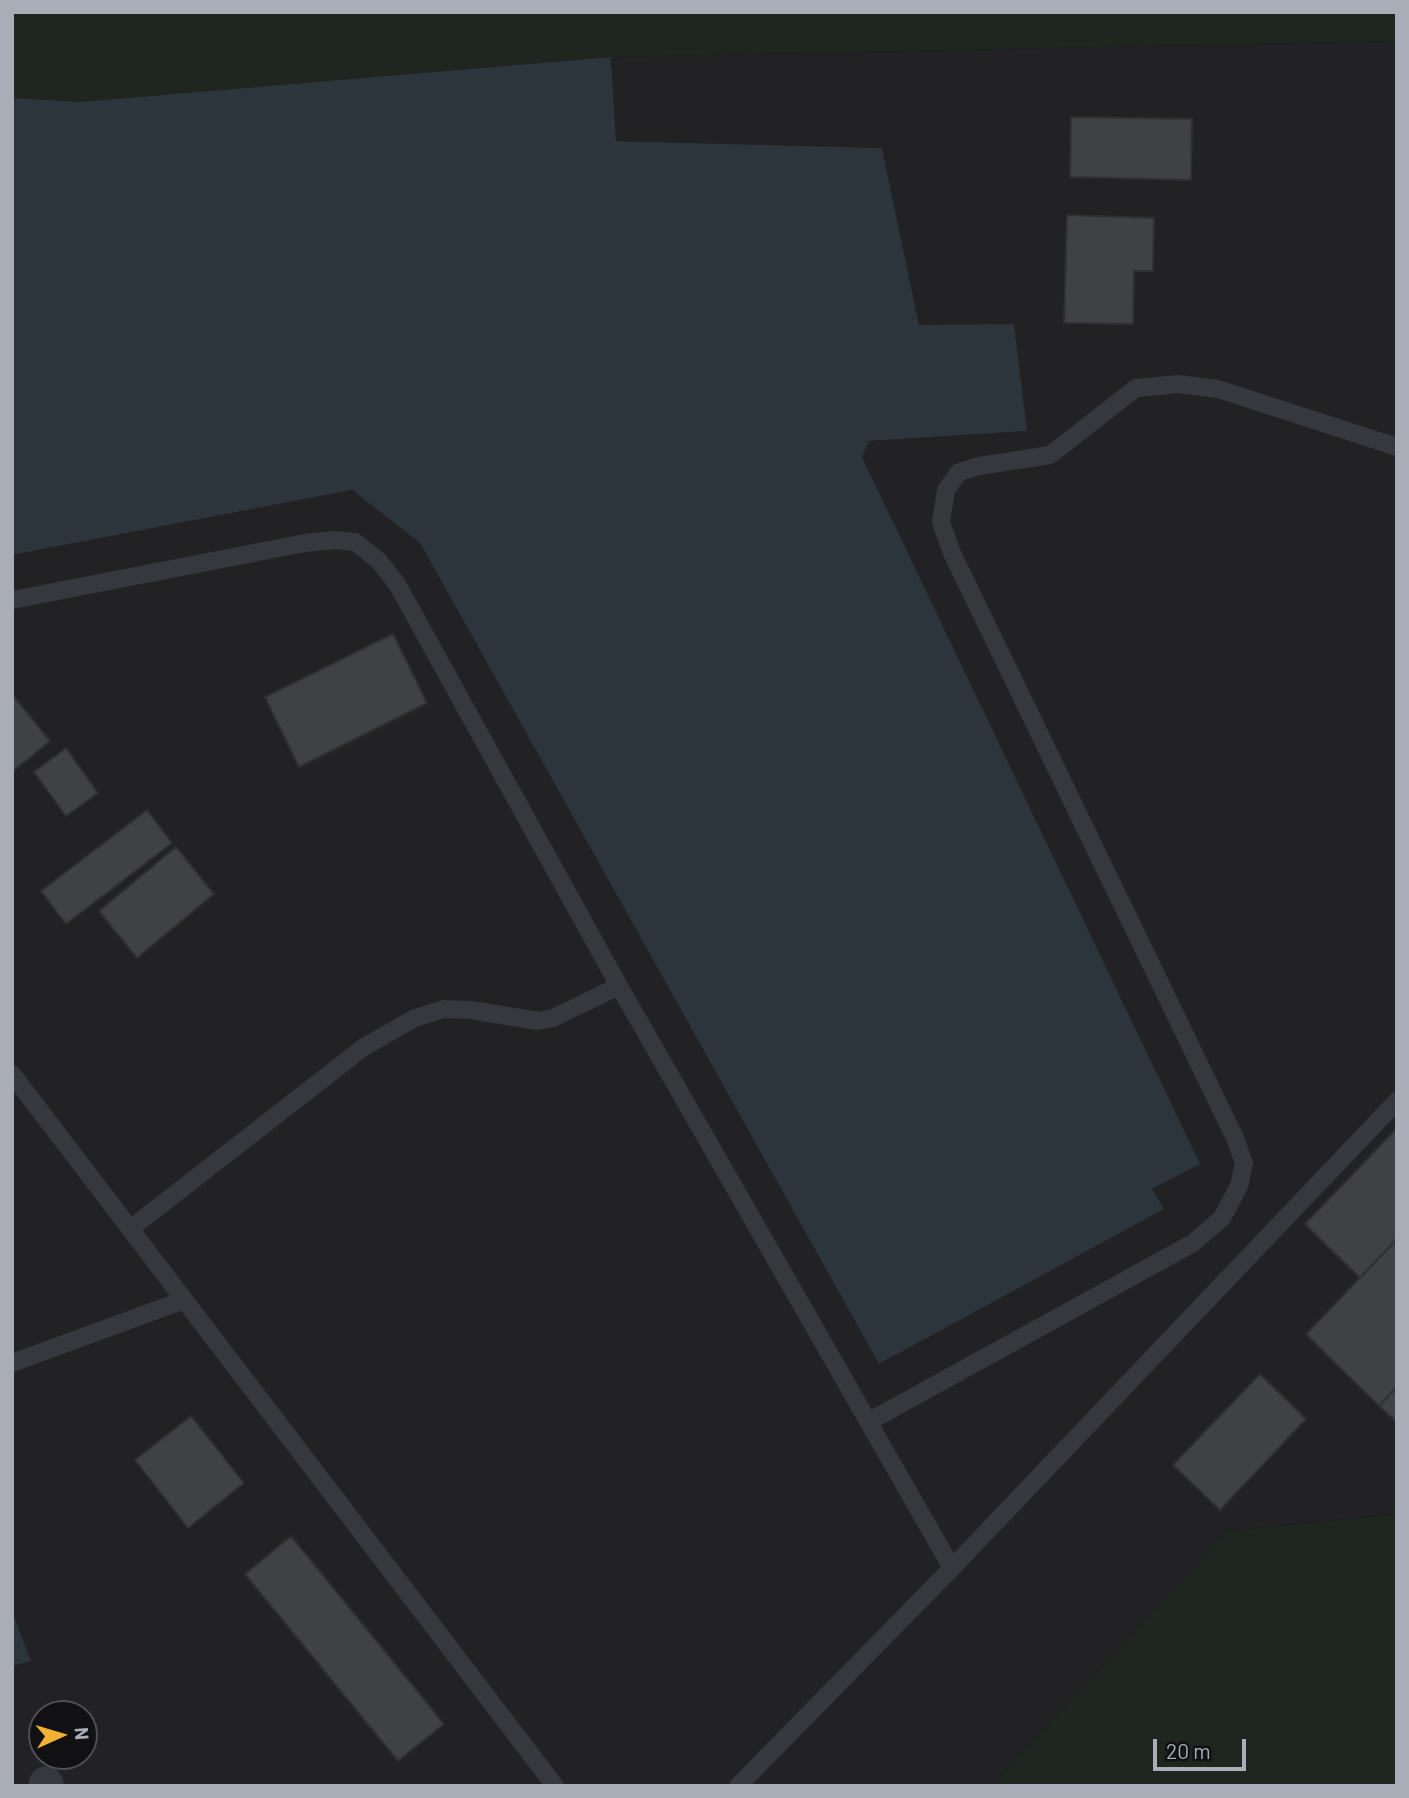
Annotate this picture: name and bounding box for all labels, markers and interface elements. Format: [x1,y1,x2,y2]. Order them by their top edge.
north arrow [28,1700,98,1770]
scale bar [1157,1724,1250,1768]
text: N [71,1727,94,1741]
text: 20 m [1166,1738,1211,1763]

